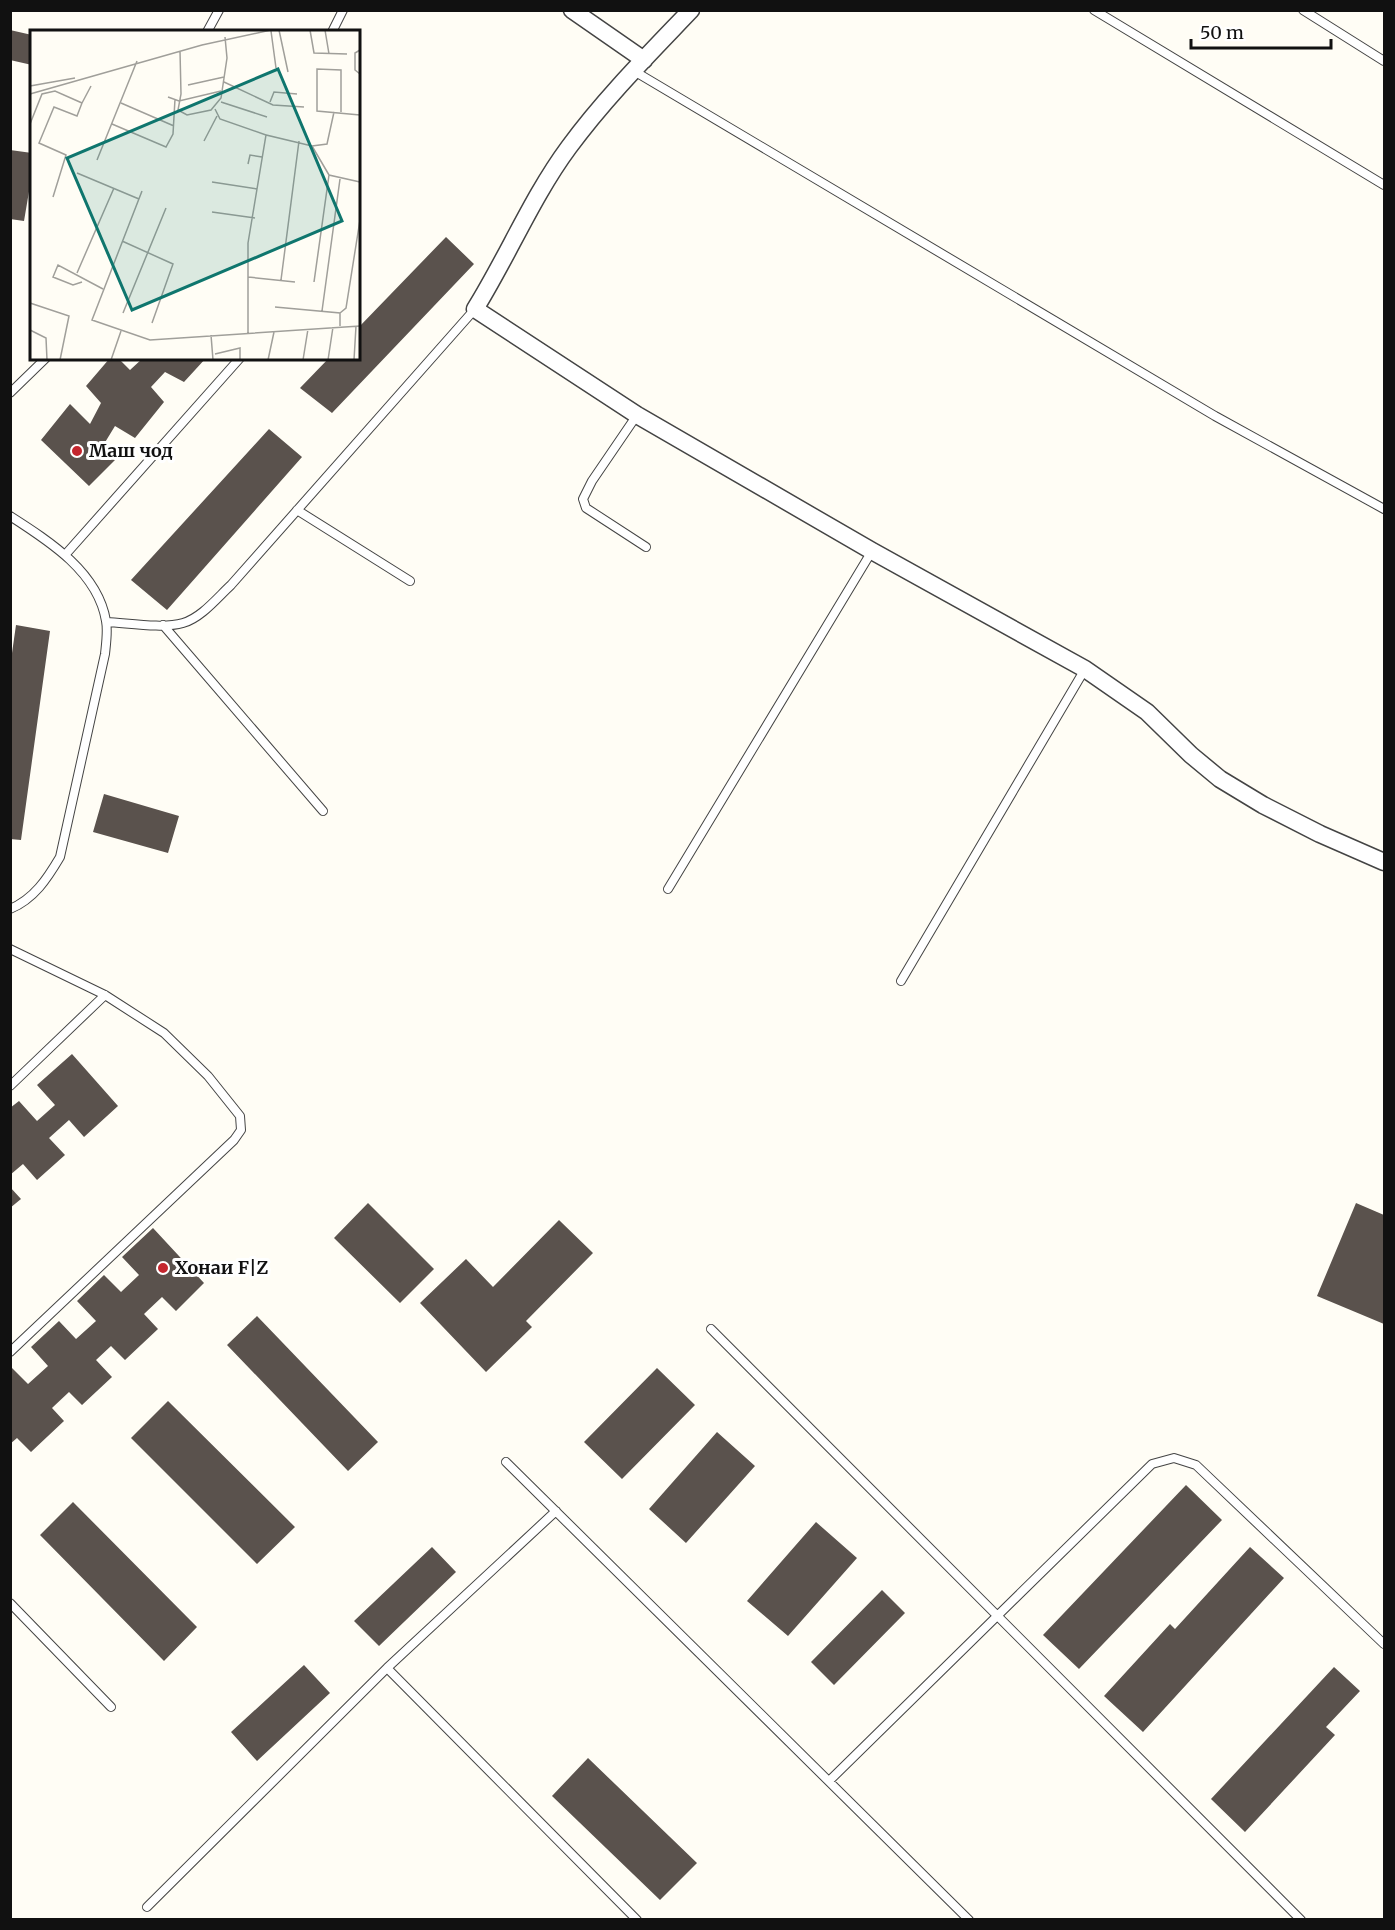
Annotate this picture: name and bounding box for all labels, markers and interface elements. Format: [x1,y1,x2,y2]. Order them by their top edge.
scale bar [1191,12,1330,50]
text: 50 m [1200,21,1244,44]
inset map [30,30,360,360]
place label: Маш чод [89,439,173,462]
marker: Маш чод [70,444,84,458]
place label: Хонаи F|Z [175,1256,269,1279]
marker: Хонаи F|Z [156,1261,170,1275]

